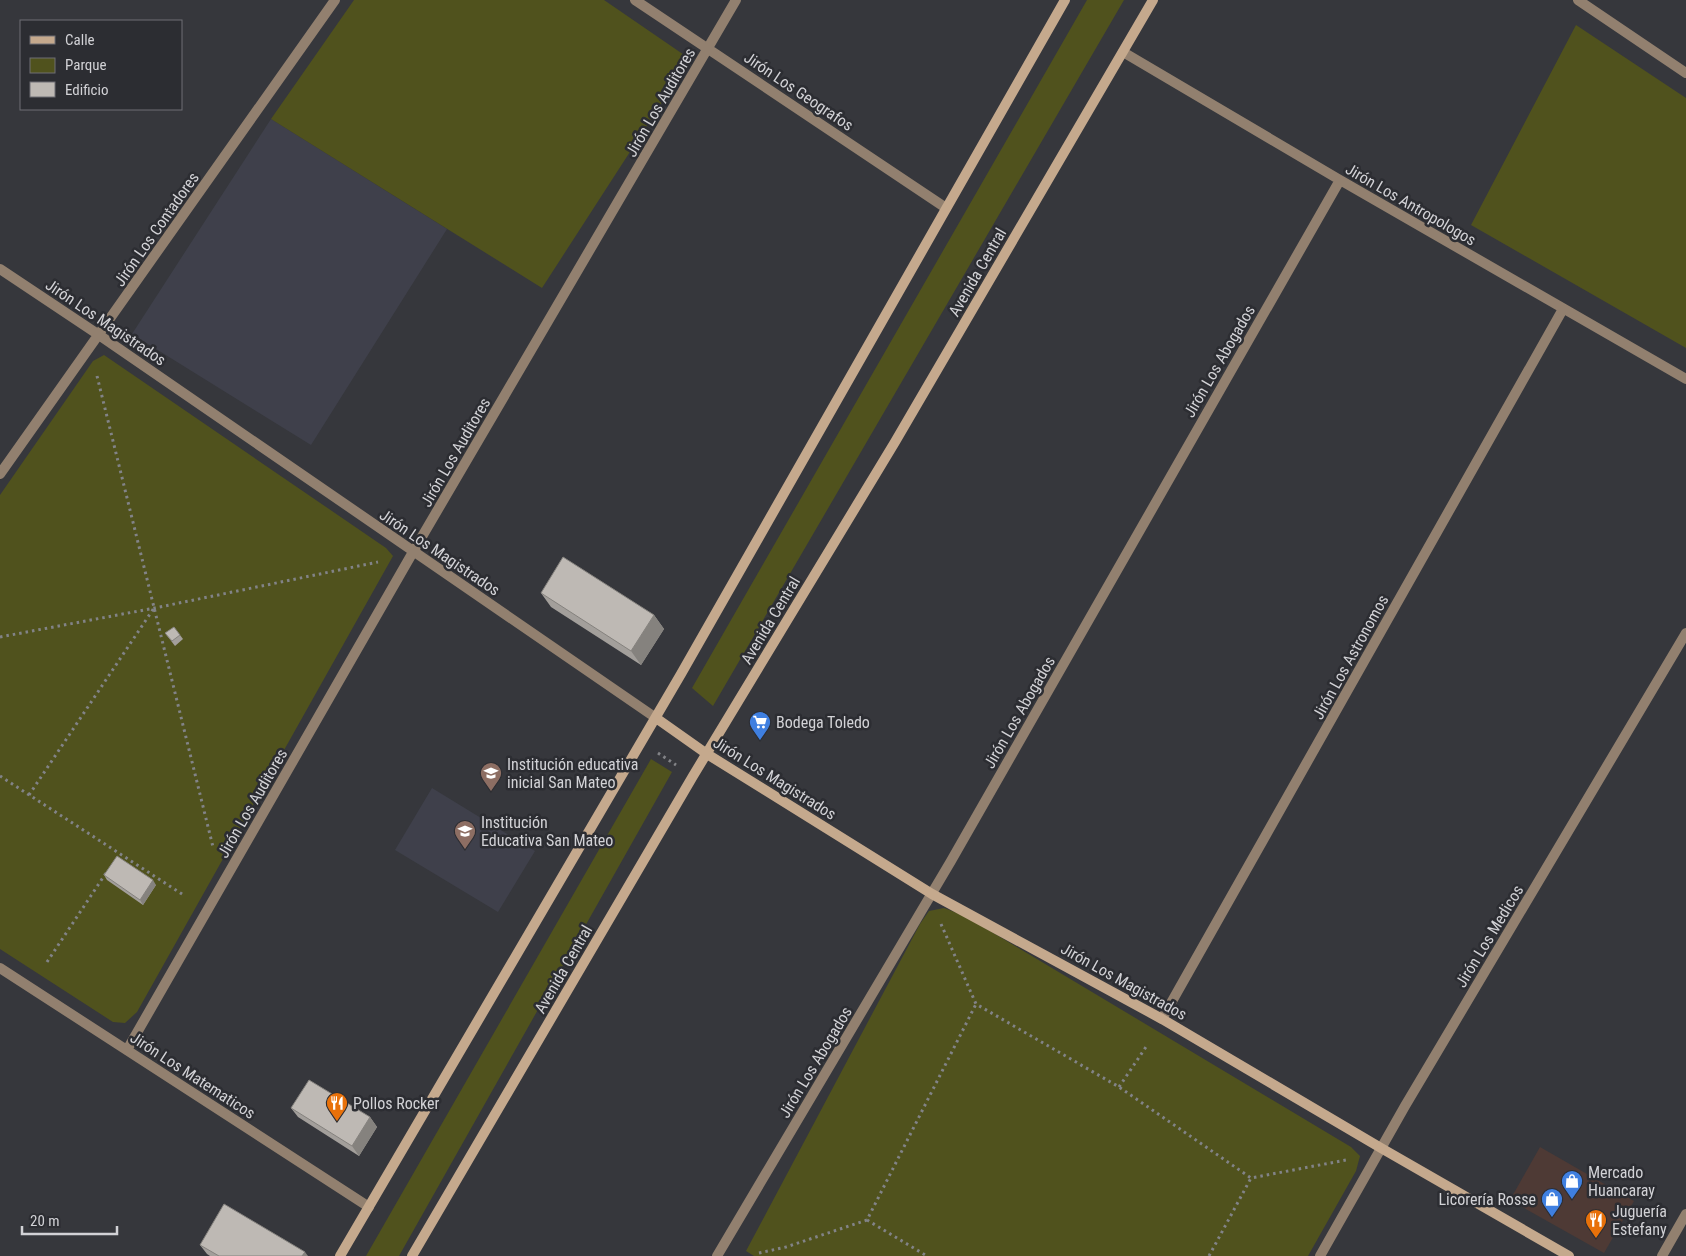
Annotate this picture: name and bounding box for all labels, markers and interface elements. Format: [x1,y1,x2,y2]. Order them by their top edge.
legend [20,20,182,110]
text: Calle [65,31,95,49]
street label: Jirón Los Auditores [622,44,699,160]
street label: Jirón Los Geografos [740,48,857,135]
text: Parque [65,56,107,74]
text: Edificio [65,81,108,99]
street label: Jirón Los Antropologos [1342,159,1479,250]
street label: Jirón Los Contadores [110,169,203,290]
street label: Avenida Central [945,225,1010,320]
street label: Jirón Los Magistrados [42,275,169,370]
street label: Jirón Los Abogados [1180,302,1259,421]
street label: Jirón Los Auditores [417,394,494,510]
street label: Jirón Los Magistrados [376,505,503,600]
street label: Avenida Central [737,573,804,667]
street label: Jirón Los Astronomos [1308,592,1393,723]
street label: Jirón Los Abogados [980,653,1059,772]
supermarket icon: Bodega Toledo [748,710,772,741]
place label: Bodega Toledo [776,713,870,732]
street label: Jirón Los Magistrados [710,733,840,824]
street label: Jirón Los Auditores [214,745,291,861]
place label: Institución educativa inicial San Mateo [507,755,638,792]
school or university icon: Institución educativa inicial San Mateo [479,761,503,792]
place label: Institución Educativa San Mateo [481,813,613,850]
school or university icon: Institución Educativa San Mateo [453,819,477,850]
street label: Jirón Los Medicos [1451,882,1527,991]
street label: Avenida Central [531,922,596,1017]
street label: Jirón Los Magistrados [1057,939,1190,1024]
street label: Jirón Los Abogados [775,1003,856,1121]
street label: Jirón Los Matematicos [127,1028,259,1123]
restaurant icon: Pollos Rocker [325,1091,349,1122]
place label: Pollos Rocker [353,1094,440,1113]
place label: Mercado Huancaray [1588,1163,1655,1200]
shop icon: Mercado Huancaray [1560,1169,1584,1200]
shop icon: Licorería Rosse [1540,1187,1564,1218]
place label: Licorería Rosse [1438,1190,1536,1209]
place label: Juguería Estefany [1612,1202,1667,1239]
scale bar [22,1204,118,1236]
restaurant icon: Juguería Estefany [1584,1208,1608,1239]
text: 20 m [30,1212,60,1230]

